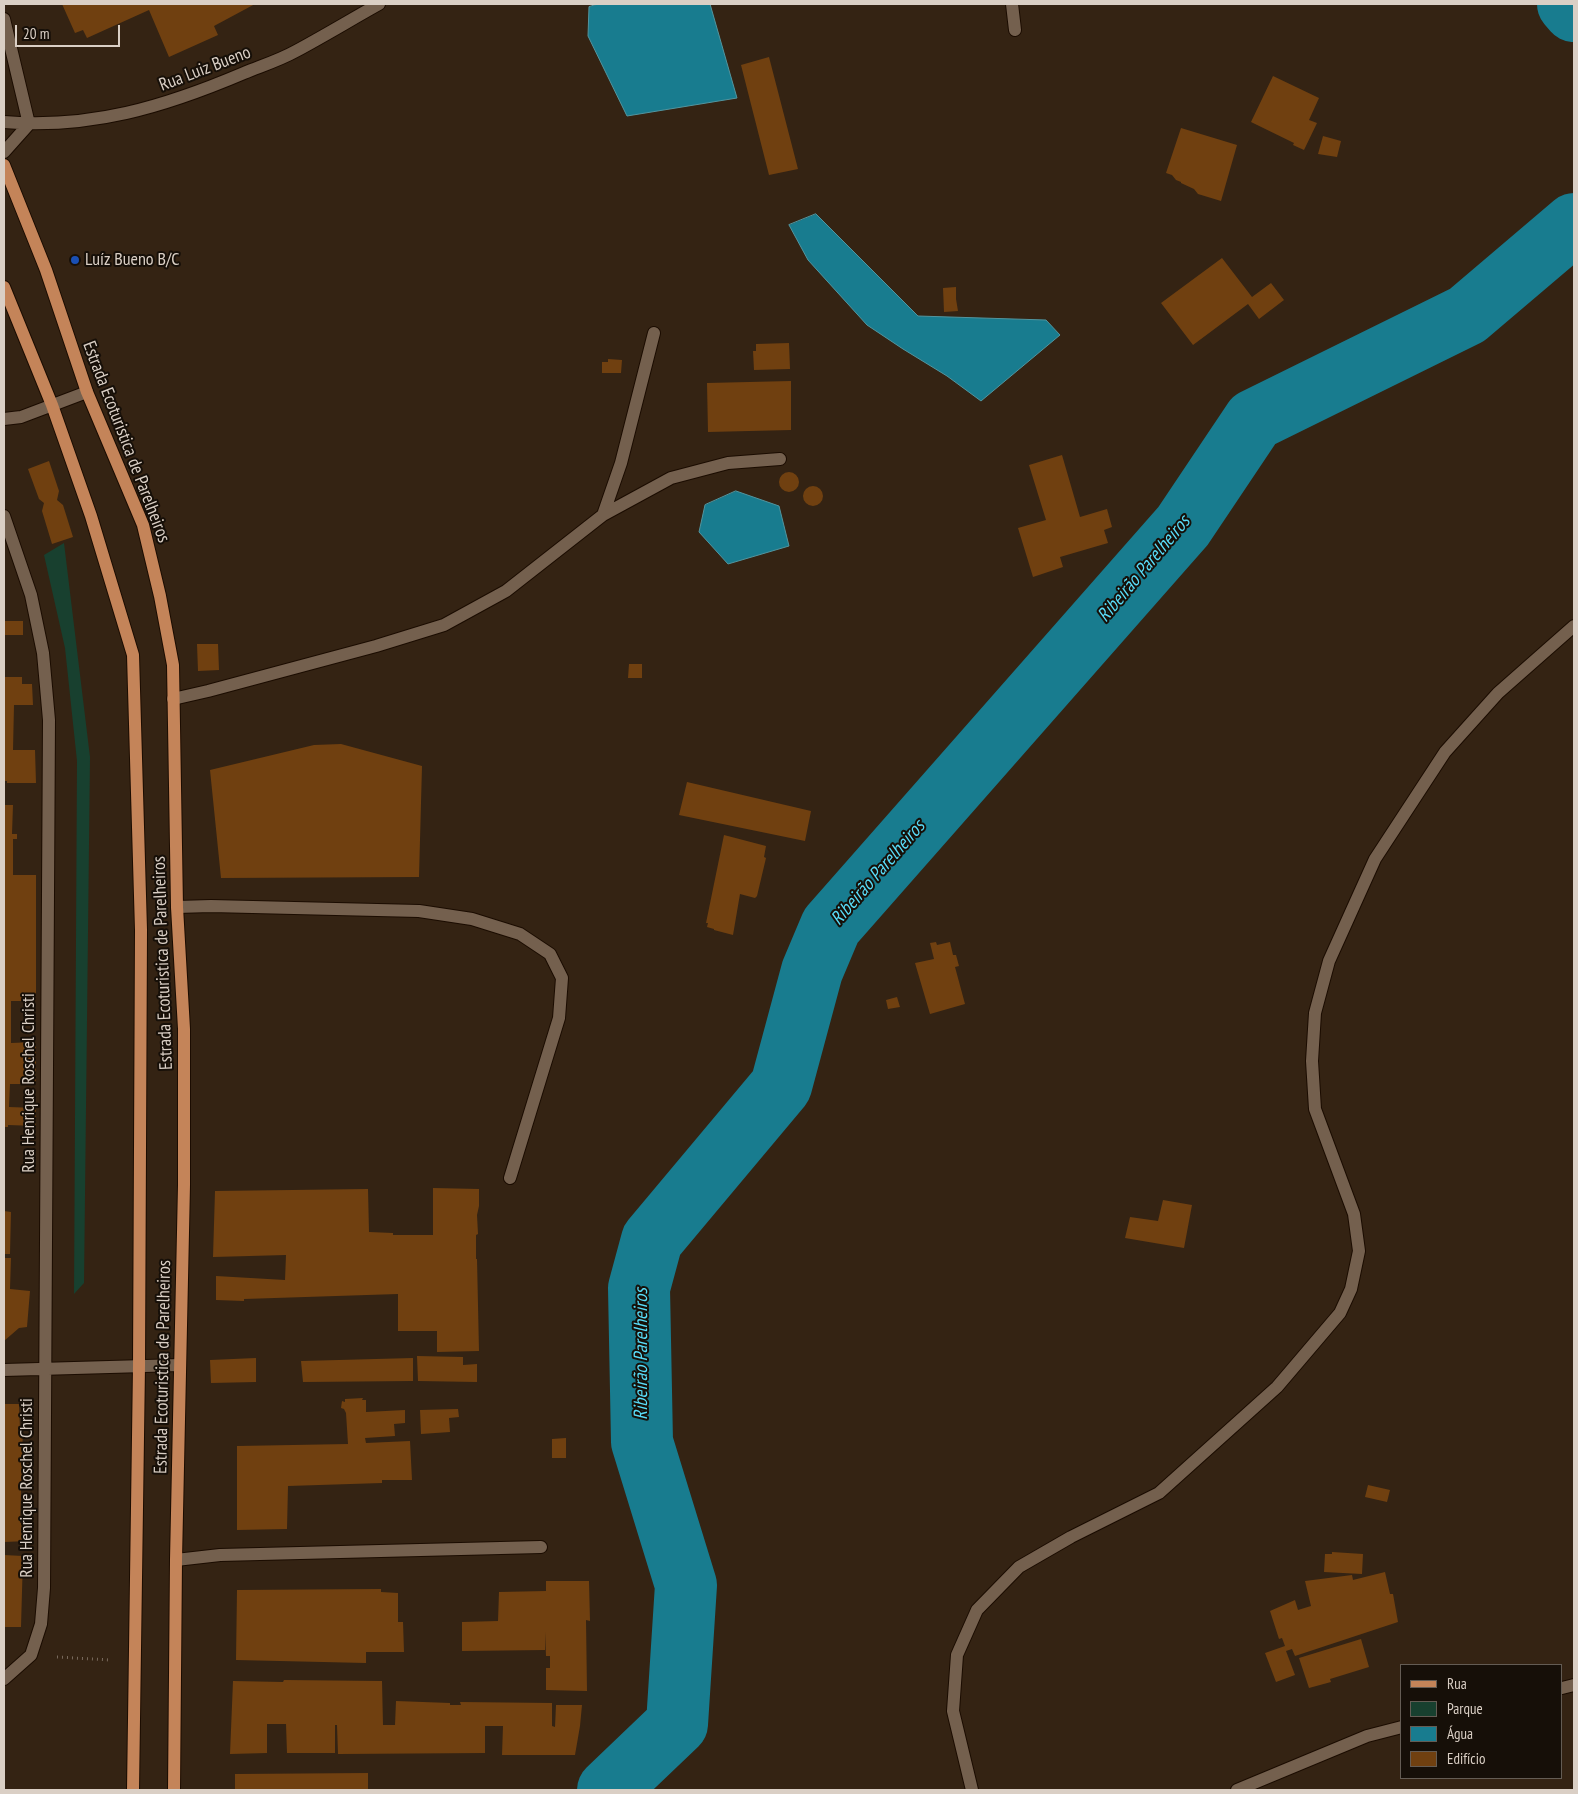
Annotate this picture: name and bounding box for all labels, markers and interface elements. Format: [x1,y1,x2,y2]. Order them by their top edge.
scale bar [18,15,122,47]
text: 20 m [23,24,49,43]
street label: Rua Luiz Bueno [156,42,254,96]
place label: Luíz Bueno B/C [85,249,179,271]
marker: Luíz Bueno B/C [69,254,81,266]
street label: Estrada Ecoturistica de Parelheiros [78,338,174,546]
water label: Ribeirão Parelheiros [1093,511,1195,627]
water label: Ribeirão Parelheiros [826,816,930,930]
street label: Estrada Ecoturistica de Parelheiros [148,856,178,1070]
street label: Rua Henrique Roschel Christi [18,993,40,1173]
street label: Estrada Ecoturistica de Parelheiros [150,1260,176,1474]
water label: Ribeirão Parelheiros [631,1288,653,1420]
street label: Rua Henrique Roschel Christi [16,1398,38,1578]
legend [1400,1664,1563,1779]
text: Rua [1447,1674,1467,1693]
text: Parque [1447,1699,1483,1718]
text: Água [1447,1724,1473,1743]
text: Edifício [1447,1749,1485,1768]

